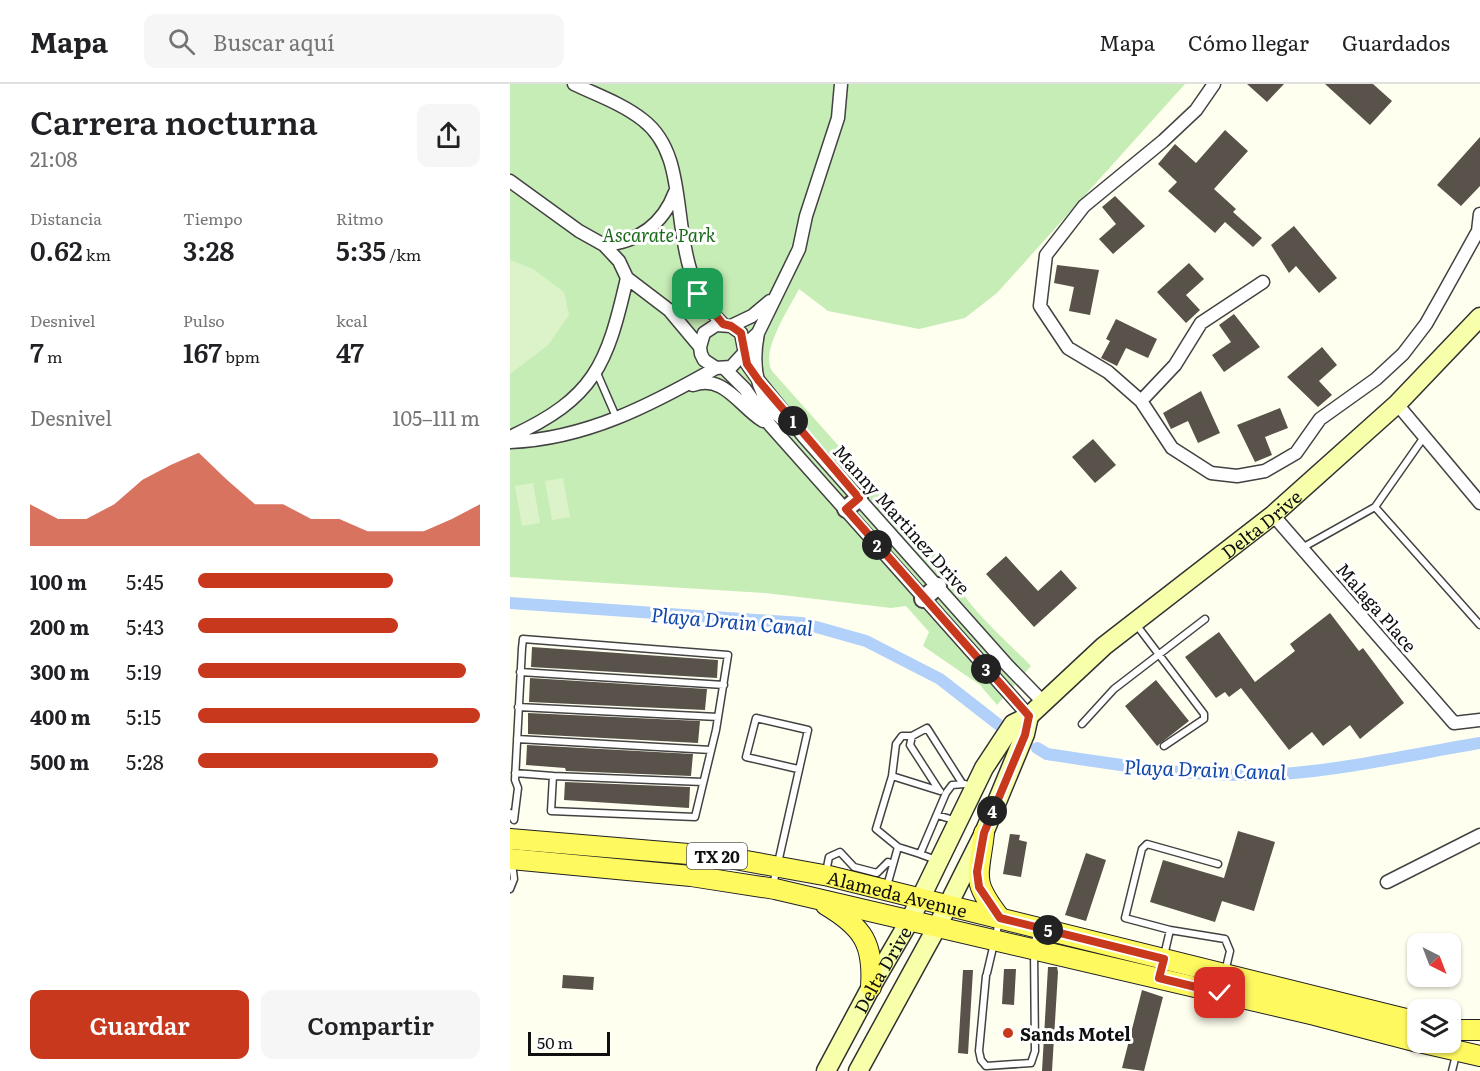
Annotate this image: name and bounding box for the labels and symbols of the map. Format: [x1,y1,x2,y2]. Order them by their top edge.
park label: Ascarate Park [602,221,716,248]
pin [672,268,723,319]
pin: 1 [778,406,808,436]
street label: Manny Martinez Drive [827,438,977,600]
street label: Delta Drive [1215,483,1307,564]
pin: 2 [862,530,892,560]
street label: Malaga Place [1330,556,1424,658]
water label: Playa Drain Canal [650,598,815,642]
pin: 3 [971,654,1001,684]
water label: Playa Drain Canal [1123,750,1287,786]
pin: 4 [977,796,1007,826]
road number: TX 20 [687,843,747,869]
street label: Alameda Avenue [825,863,970,923]
pin: 5 [1033,915,1063,945]
street label: Delta Drive [846,921,917,1018]
north arrow [1407,933,1461,987]
pin [1194,967,1245,1018]
place label: Sands Motel [1020,1020,1131,1047]
marker: Sands Motel [1001,1026,1015,1040]
scale bar [528,1029,610,1056]

